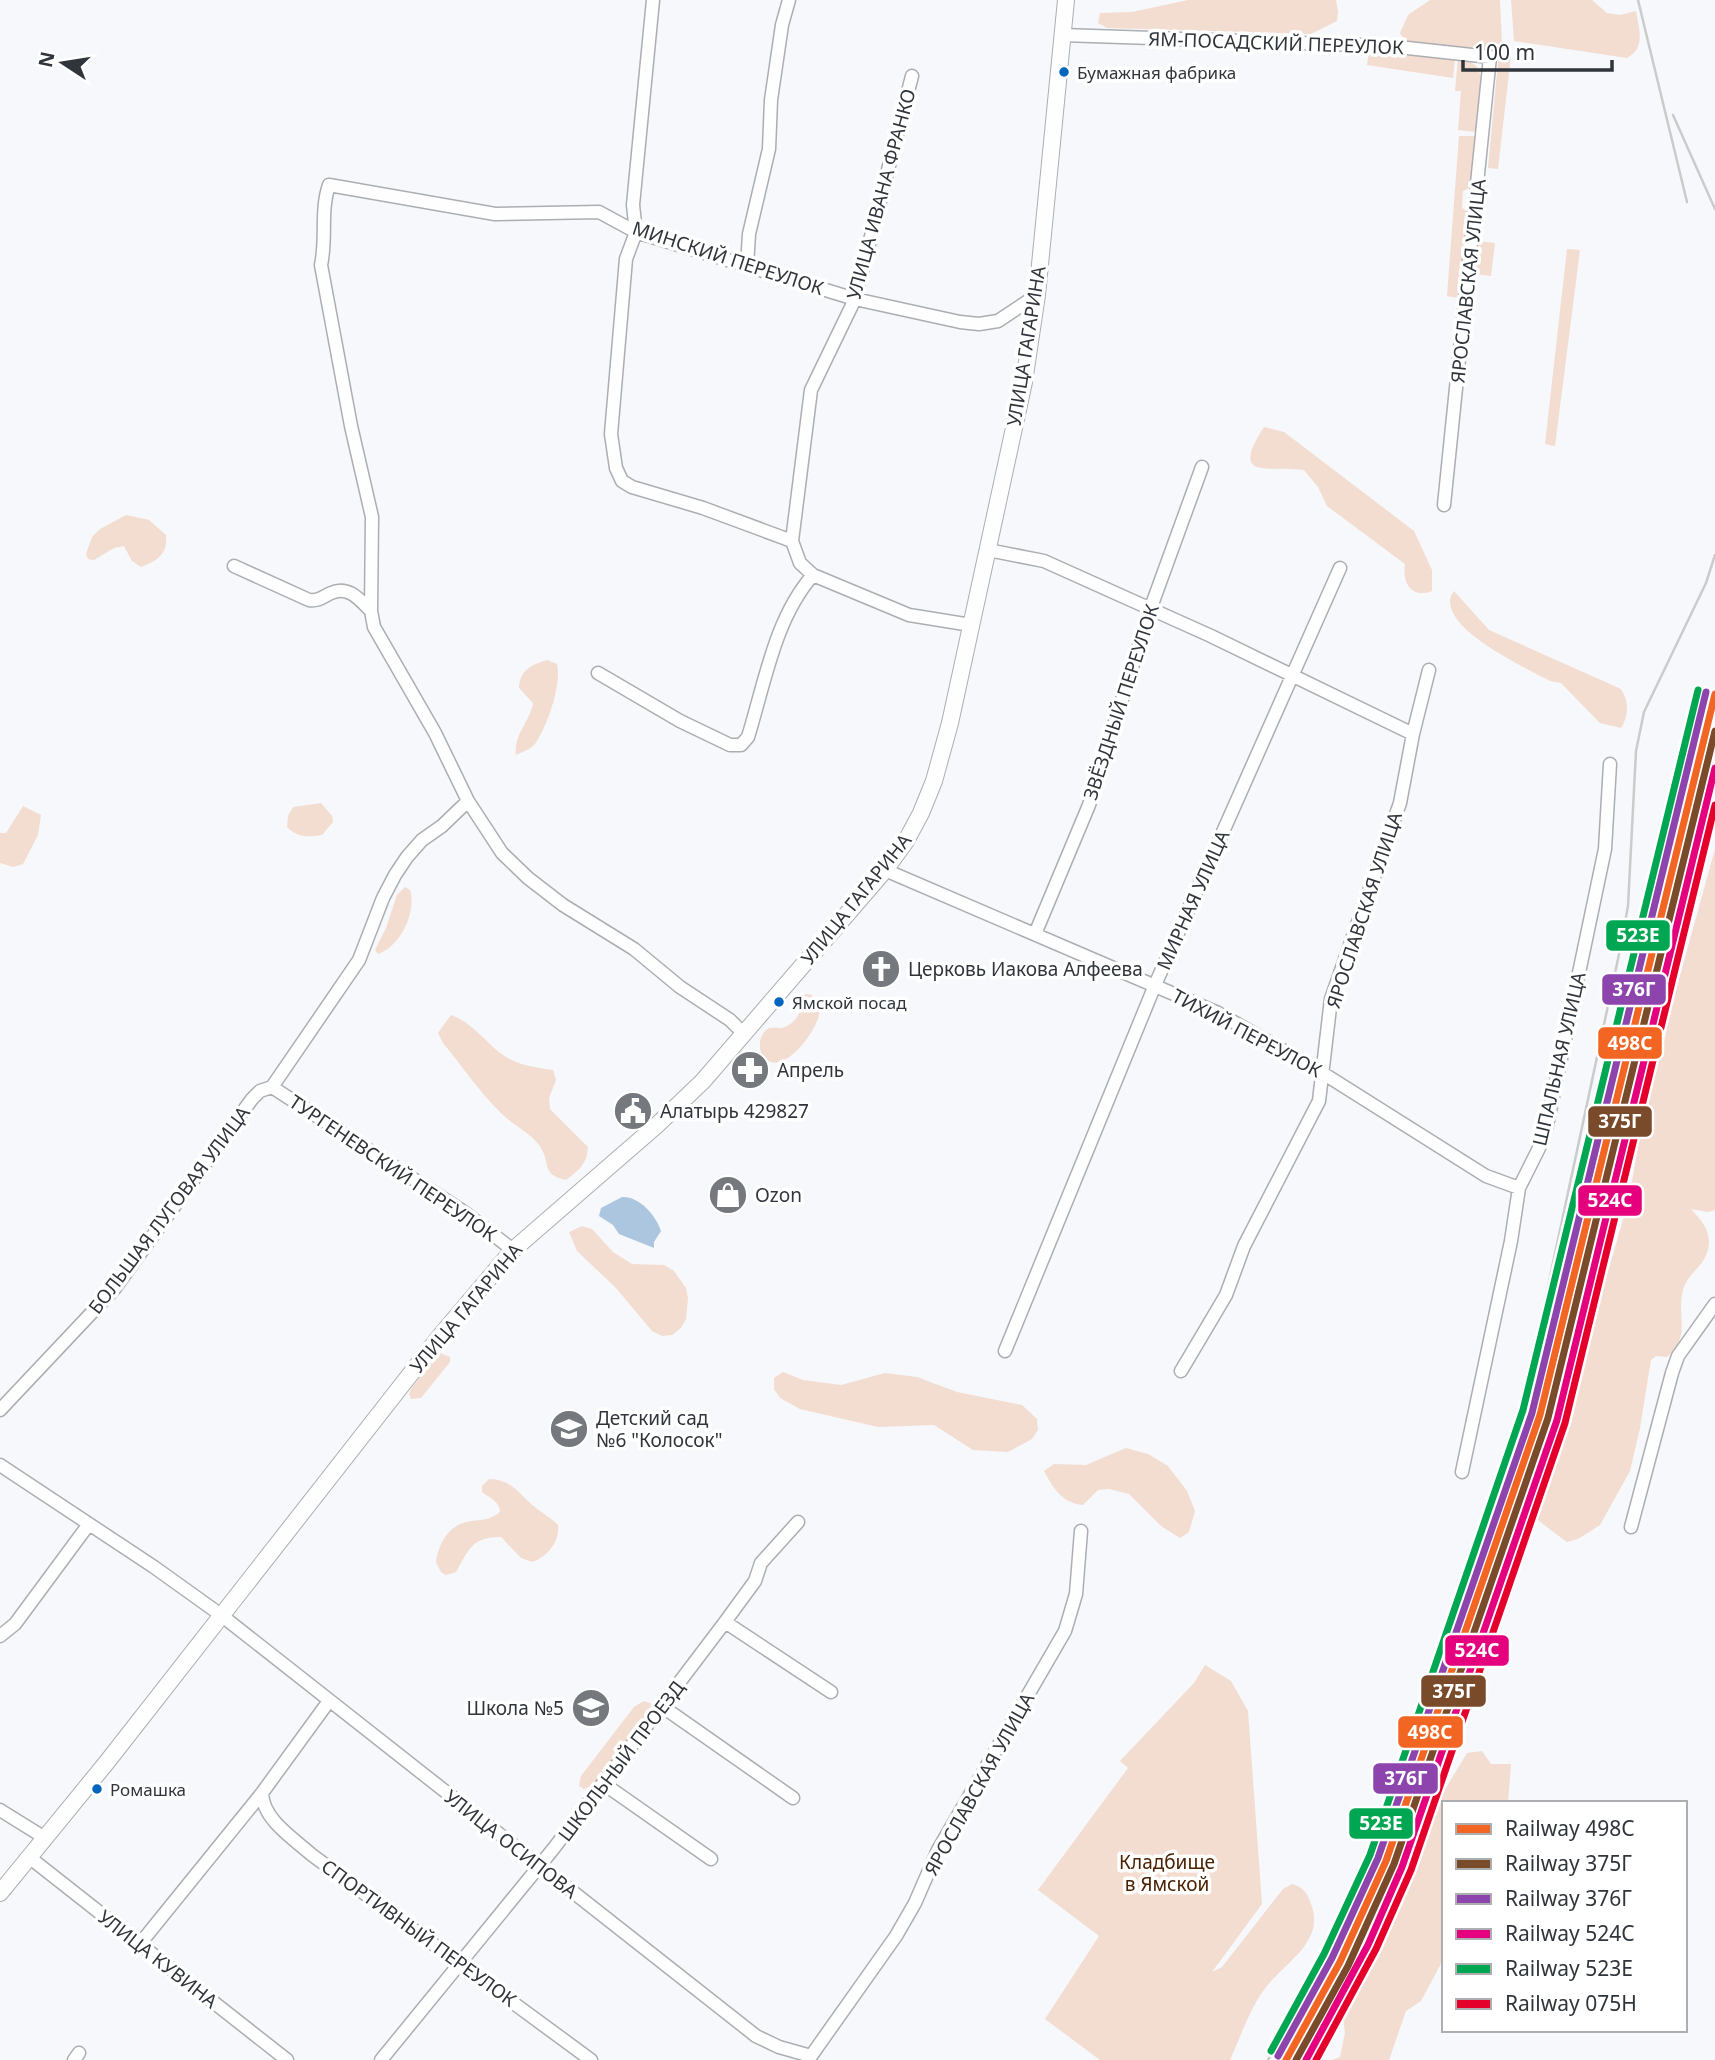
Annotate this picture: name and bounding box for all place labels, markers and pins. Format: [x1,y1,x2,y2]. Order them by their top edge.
place label: Бумажная фабрика [1077,61,1236,84]
marker: Бумажная фабрика [1057,65,1071,79]
church icon: Церковь Иакова Алфеева [860,948,902,990]
place label: Церковь Иакова Алфеева [908,956,1143,982]
place label: Ямской посад [792,991,907,1014]
marker: Ямской посад [772,995,786,1009]
pharmacy icon: Апрель [729,1049,771,1091]
place label: Апрель [777,1057,844,1083]
public building icon: Алатырь 429827 [612,1090,654,1132]
place label: Алатырь 429827 [660,1098,809,1124]
shop icon: Ozon [707,1174,749,1216]
place label: Ozon [755,1182,802,1208]
place label: Детский сад №6 "Колосок" [596,1405,722,1453]
school or university icon: Детский сад №6 "Колосок" [548,1408,590,1450]
school or university icon: Школа №5 [570,1687,612,1729]
place label: Школа №5 [466,1695,564,1721]
place label: Ромашка [110,1778,186,1801]
marker: Ромашка [90,1782,104,1796]

